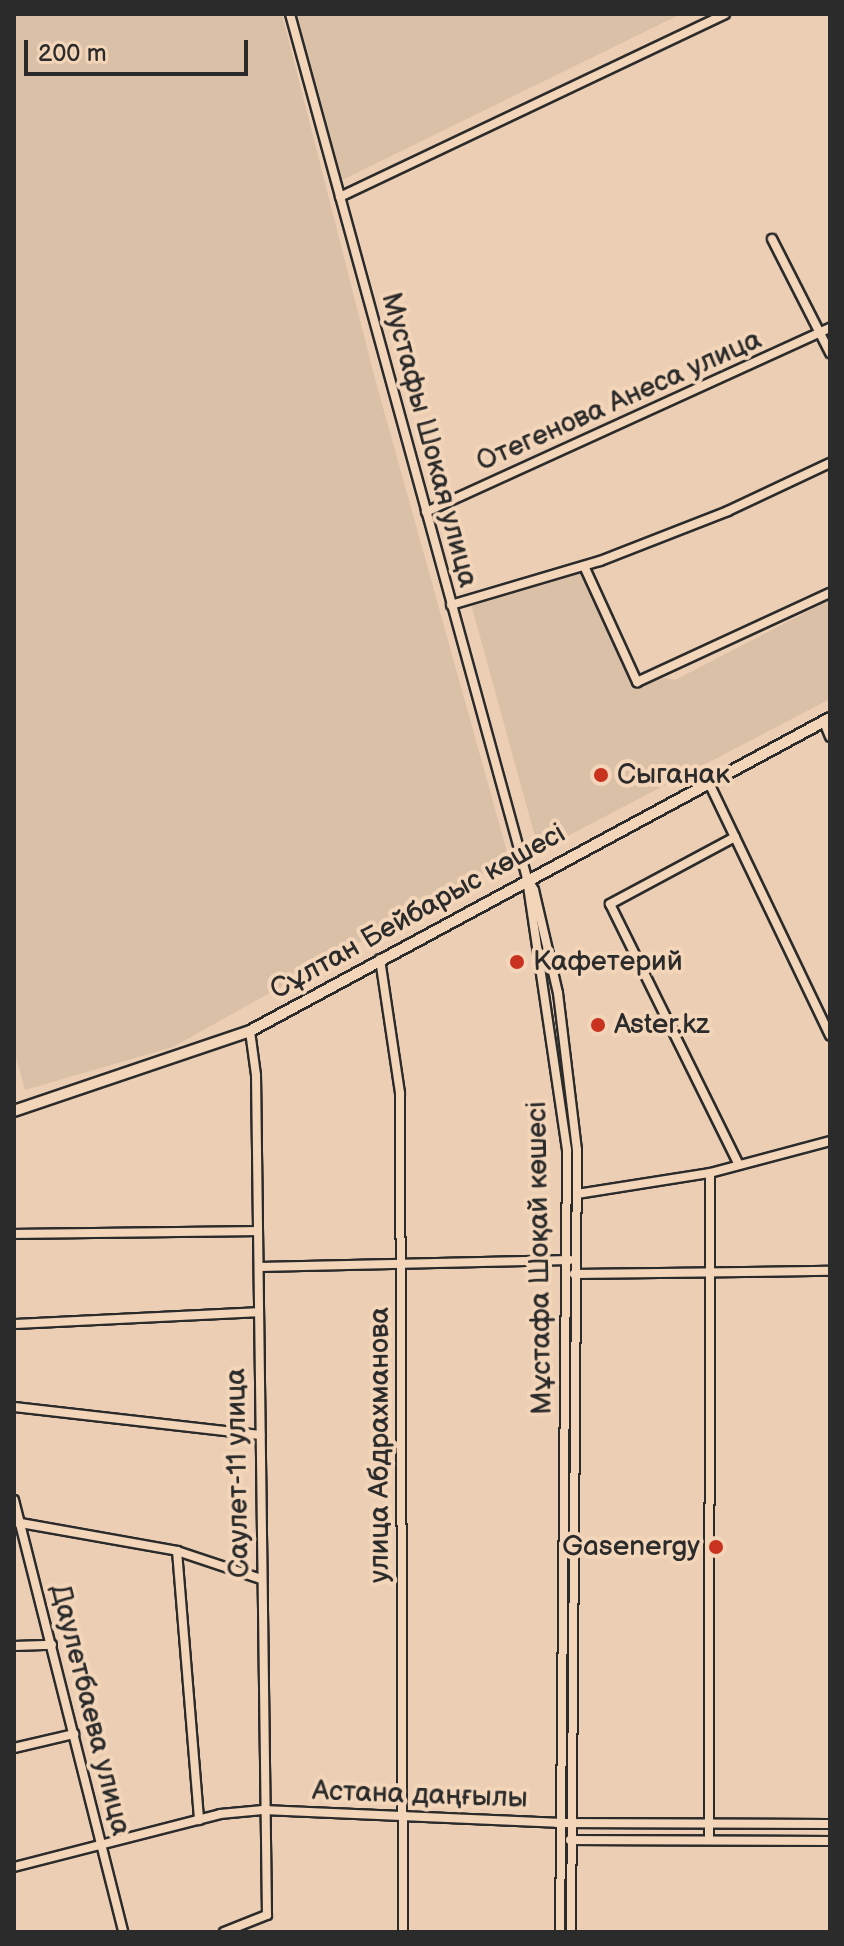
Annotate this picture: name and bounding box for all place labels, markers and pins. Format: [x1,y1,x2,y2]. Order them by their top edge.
place label: Сыганак [617,758,730,792]
marker: Сыганак [592,766,610,784]
place label: Кафетерий [533,945,683,979]
marker: Кафетерий [508,953,526,971]
place label: Aster.kz [614,1008,709,1042]
marker: Aster.kz [589,1016,607,1034]
place label: Gasenergy [562,1530,700,1564]
marker: Gasenergy [707,1538,725,1556]

